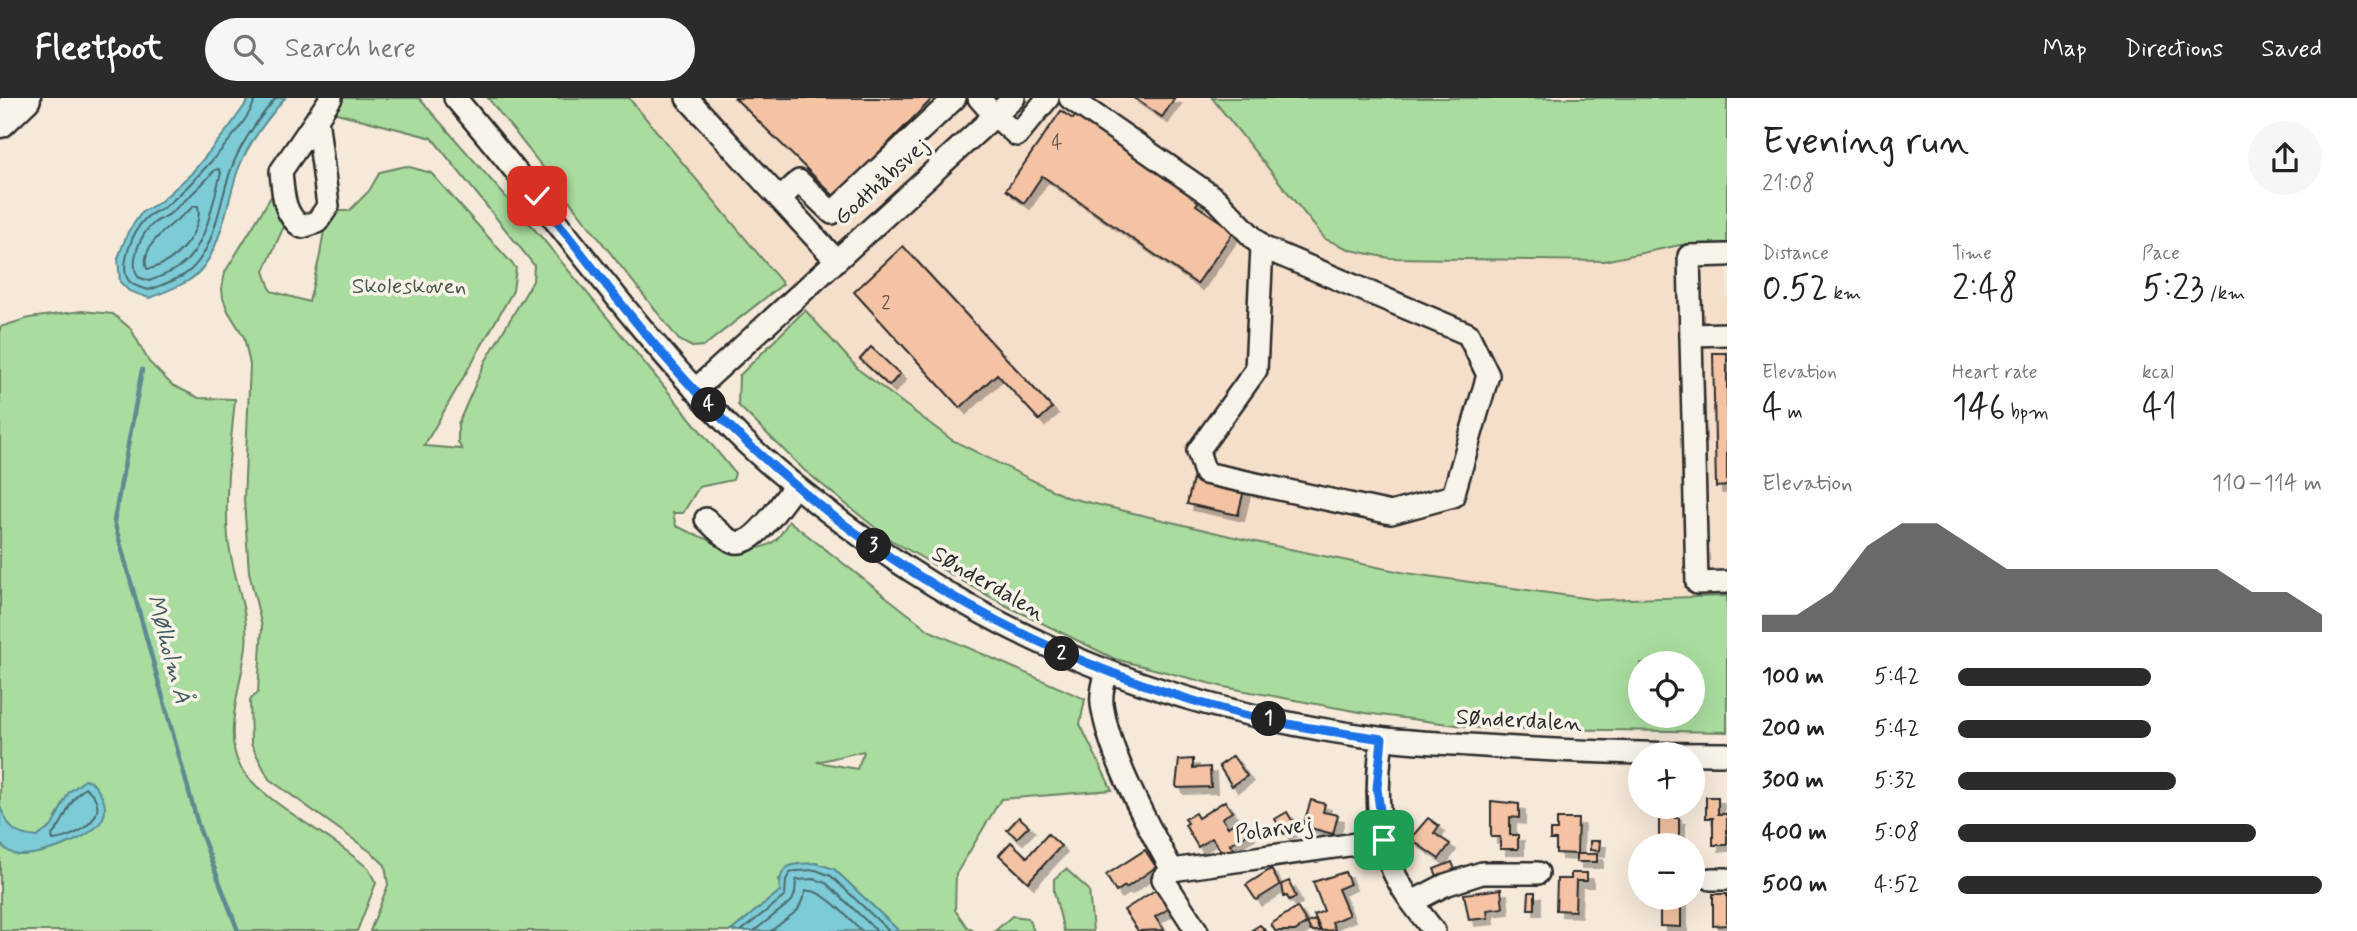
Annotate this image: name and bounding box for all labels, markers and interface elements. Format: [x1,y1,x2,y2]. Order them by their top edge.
search box [205,18,695,81]
text: Fleetfoot [35,27,163,71]
icon: search [229,30,267,68]
text: Search here [285,32,416,66]
text: Map [2043,34,2087,65]
text: Directions [2125,34,2223,65]
text: Saved [2261,34,2322,65]
text: Evening run [1762,118,1969,167]
button: share [2248,121,2322,195]
street label: Godthåbsvej [828,131,936,233]
house number: 4 [1051,131,1063,156]
pin [507,166,567,226]
text: 21:08 [1762,169,1815,199]
icon: check [518,177,556,215]
text: Distance [1762,241,1829,266]
text: Time [1952,241,1992,266]
text: Pace [2142,241,2180,266]
text: 0.52 [1762,266,1828,312]
text: 2:48 [1952,266,2018,312]
text: 5:23 [2142,266,2204,312]
park label: Skoleskoven [352,272,466,302]
text: km [1828,281,1861,306]
text: /km [2204,281,2245,306]
house number: 2 [881,291,891,316]
text: Elevation [1762,360,1837,385]
text: Heart rate [1952,360,2037,385]
text: kcal [2142,360,2174,385]
text: 4 [1762,385,1782,431]
text: 146 [1952,385,2005,431]
text: 41 [2142,385,2177,431]
pin: 4 [692,388,726,422]
text: 4 [703,392,714,417]
text: m [1782,400,1803,425]
text: bpm [2005,400,2049,425]
text: Elevation [1762,469,1853,499]
text: 110–114 m [2212,469,2322,499]
pin: 3 [856,528,892,564]
text: 3 [869,533,878,558]
street label: Sønderdalen [926,540,1050,628]
water label: Mølholm Å [139,591,198,707]
pin: 2 [1044,636,1080,672]
text: 2 [1057,641,1066,666]
map controls [1628,651,1705,910]
button: locate [1628,651,1705,728]
text: 100 m [1762,662,1824,692]
text: 5:42 [1874,662,1919,692]
pin: 1 [1252,702,1286,736]
street label: Sønderdalen [1455,703,1583,739]
text: 1 [1264,706,1273,731]
text: 200 m [1762,714,1825,744]
text: 5:42 [1874,714,1919,744]
button: + [1628,742,1705,819]
text: 300 m [1762,766,1824,796]
text: 5:32 [1874,766,1916,796]
street label: Polarvej [1233,810,1315,850]
pin [1354,810,1414,870]
text: 400 m [1762,818,1827,848]
text: 5:08 [1874,818,1919,848]
icon: arrive [1365,821,1403,859]
button: − [1628,833,1705,910]
text: 500 m [1762,870,1827,900]
text: 4:52 [1874,870,1919,900]

